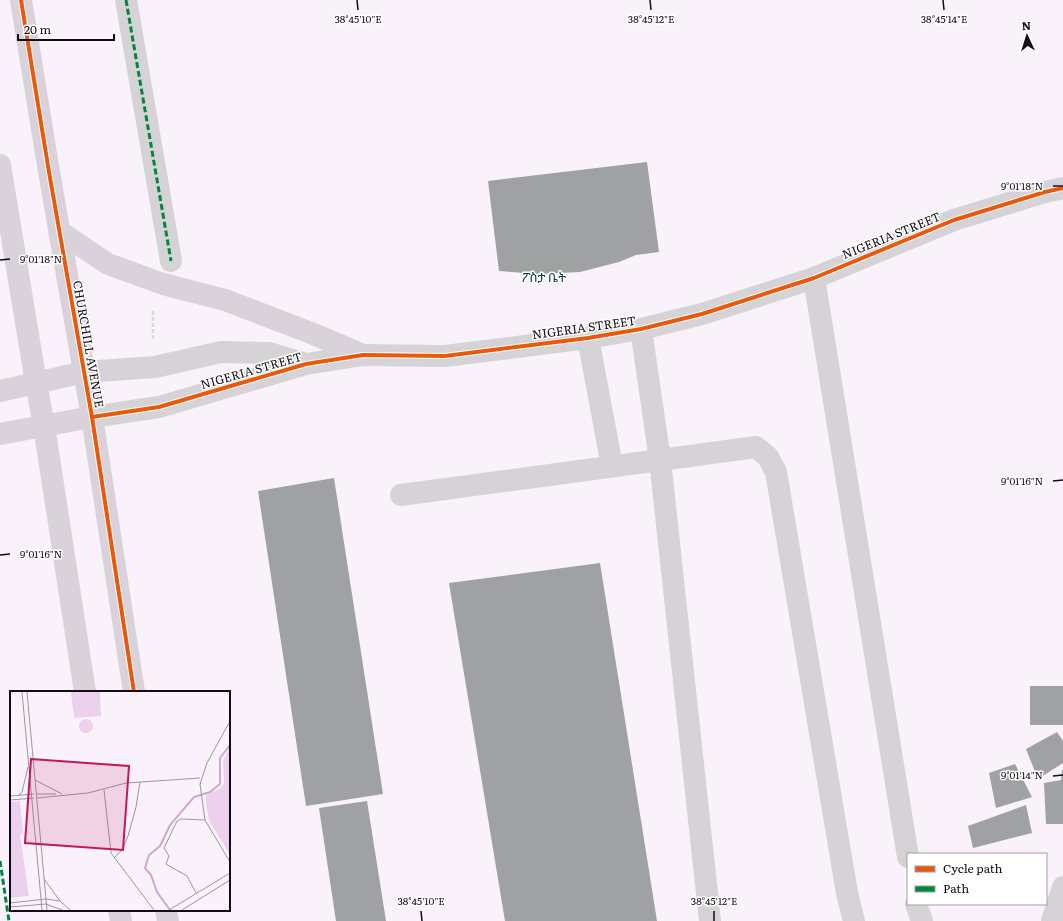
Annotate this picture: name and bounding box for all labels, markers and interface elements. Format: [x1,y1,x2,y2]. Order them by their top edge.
text: 38°45'10"E [334,11,382,26]
text: 38°45'12"E [628,11,674,26]
text: 38°45'14"E [921,11,967,26]
scale bar [18,16,114,42]
north arrow [1007,16,1047,56]
text: N [1021,17,1031,33]
text: 20 m [24,20,51,38]
text: 9°01'18"N [1001,178,1043,193]
street label: NIGERIA STREET [839,207,943,263]
text: 9°01'18"N [20,251,62,266]
district label: ፖስታ ቤት [522,267,566,286]
street label: CHURCHILL AVENUE [69,279,109,409]
street label: NIGERIA STREET [531,311,637,343]
street label: NIGERIA STREET [198,347,304,393]
text: 9°01'16"N [1001,473,1043,488]
text: 9°01'16"N [20,546,62,561]
inset map [10,691,230,911]
text: 9°01'14"N [1001,767,1043,782]
legend [907,853,1047,905]
text: Cycle path [943,859,1003,877]
text: Path [943,879,969,897]
text: 38°45'10"E [397,893,445,908]
text: 38°45'12"E [691,893,737,908]

